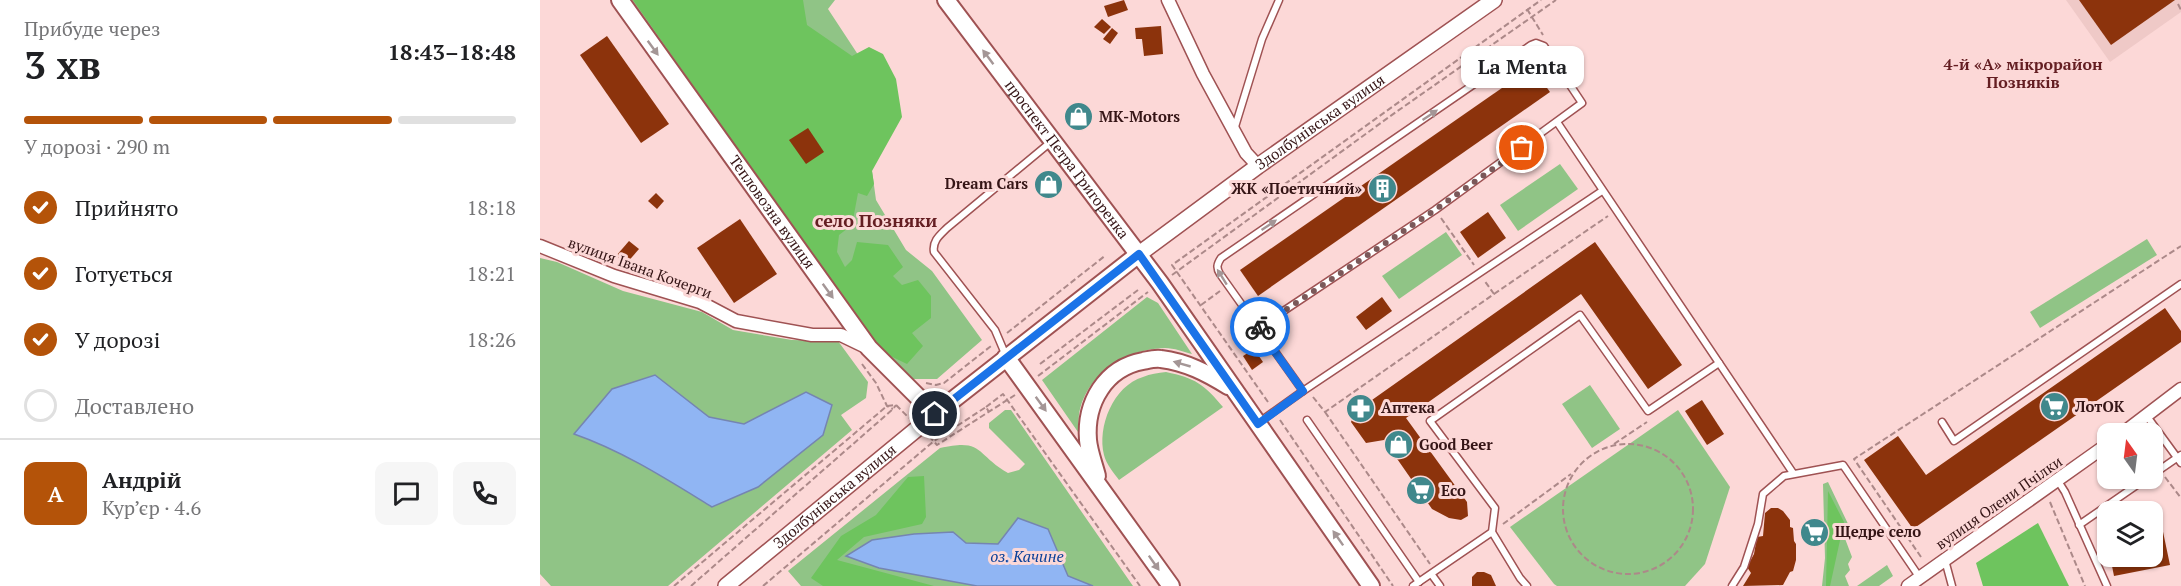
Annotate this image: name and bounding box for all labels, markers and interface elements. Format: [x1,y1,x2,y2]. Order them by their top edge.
text: Прибуде через [24,15,161,42]
text: 18:43–18:48 [388,37,516,66]
text: 3 хв [24,38,101,90]
one-way arrow [647,40,659,56]
callout: La Menta [1460,46,1584,88]
one-way arrow [982,50,994,66]
text: La Menta [1478,53,1567,80]
district label: 4-й «А» мікрорайон Позняків [1943,53,2103,93]
street label: Здолбунівська вулиця [1251,69,1388,174]
street label: проспект Петра Григоренка [1001,75,1134,243]
shop icon: MK-Motors [1062,101,1094,133]
place label: MK-Motors [1099,106,1180,126]
one-way arrow [1421,109,1437,121]
pin [1496,122,1547,173]
icon: bag [1505,131,1538,164]
text: У дорозі · 290 m [24,133,170,160]
street label: Тепловозна вулиця [725,151,820,272]
shop icon: Dream Cars [1033,168,1065,200]
place label: Dream Cars [945,173,1028,193]
building icon: ЖК «Поетичний» [1367,173,1399,205]
place label: ЖК «Поетичний» [1231,178,1362,198]
icon: check [24,191,57,224]
text: Прийнято [75,193,178,222]
text: 18:18 [467,194,516,221]
district label: село Позняки [815,208,937,232]
one-way arrow [1261,220,1277,231]
street label: вулиця Івана Кочерги [566,232,715,302]
icon: check [24,257,57,290]
text: Готується [75,259,173,288]
text: 18:21 [467,260,516,287]
one-way arrow [1217,268,1228,285]
one-way arrow [822,284,834,299]
courier [1230,297,1290,357]
icon: bike [1244,311,1277,344]
icon: check [24,323,57,356]
text: У дорозі [75,325,160,354]
text: 18:26 [467,326,516,353]
one-way arrow [1173,359,1191,368]
pin [909,388,960,439]
text: Доставлено [75,391,194,420]
supermarket icon: ЛотОК [2038,391,2070,423]
pharmacy icon: Аптека [1344,392,1376,424]
one-way arrow [1035,395,1047,411]
place label: ЛотОК [2074,396,2125,416]
icon: home [918,397,951,430]
place label: Аптека [1381,397,1436,417]
north arrow [2097,423,2163,489]
map controls [2097,423,2163,567]
shop icon: Good Beer [1382,429,1414,461]
place label: Good Beer [1419,434,1493,454]
street label: Здолбунівська вулиця [768,439,900,552]
street label: вулиця Олени Пчілки [1931,451,2066,554]
button: chat [375,462,438,525]
button: phone [453,462,516,525]
text: Андрій [102,465,181,494]
supermarket icon: Eco [1404,475,1436,507]
text: А [47,479,64,508]
place label: Eco [1441,480,1466,500]
text: Кур’єр · 4.6 [102,494,201,521]
button: layers [2097,501,2163,567]
supermarket icon: Щедре село [1798,516,1830,548]
place label: Щедре село [1835,521,1921,541]
one-way arrow [1332,531,1344,547]
water label: оз. Качине [990,545,1064,567]
one-way arrow [1148,554,1160,570]

